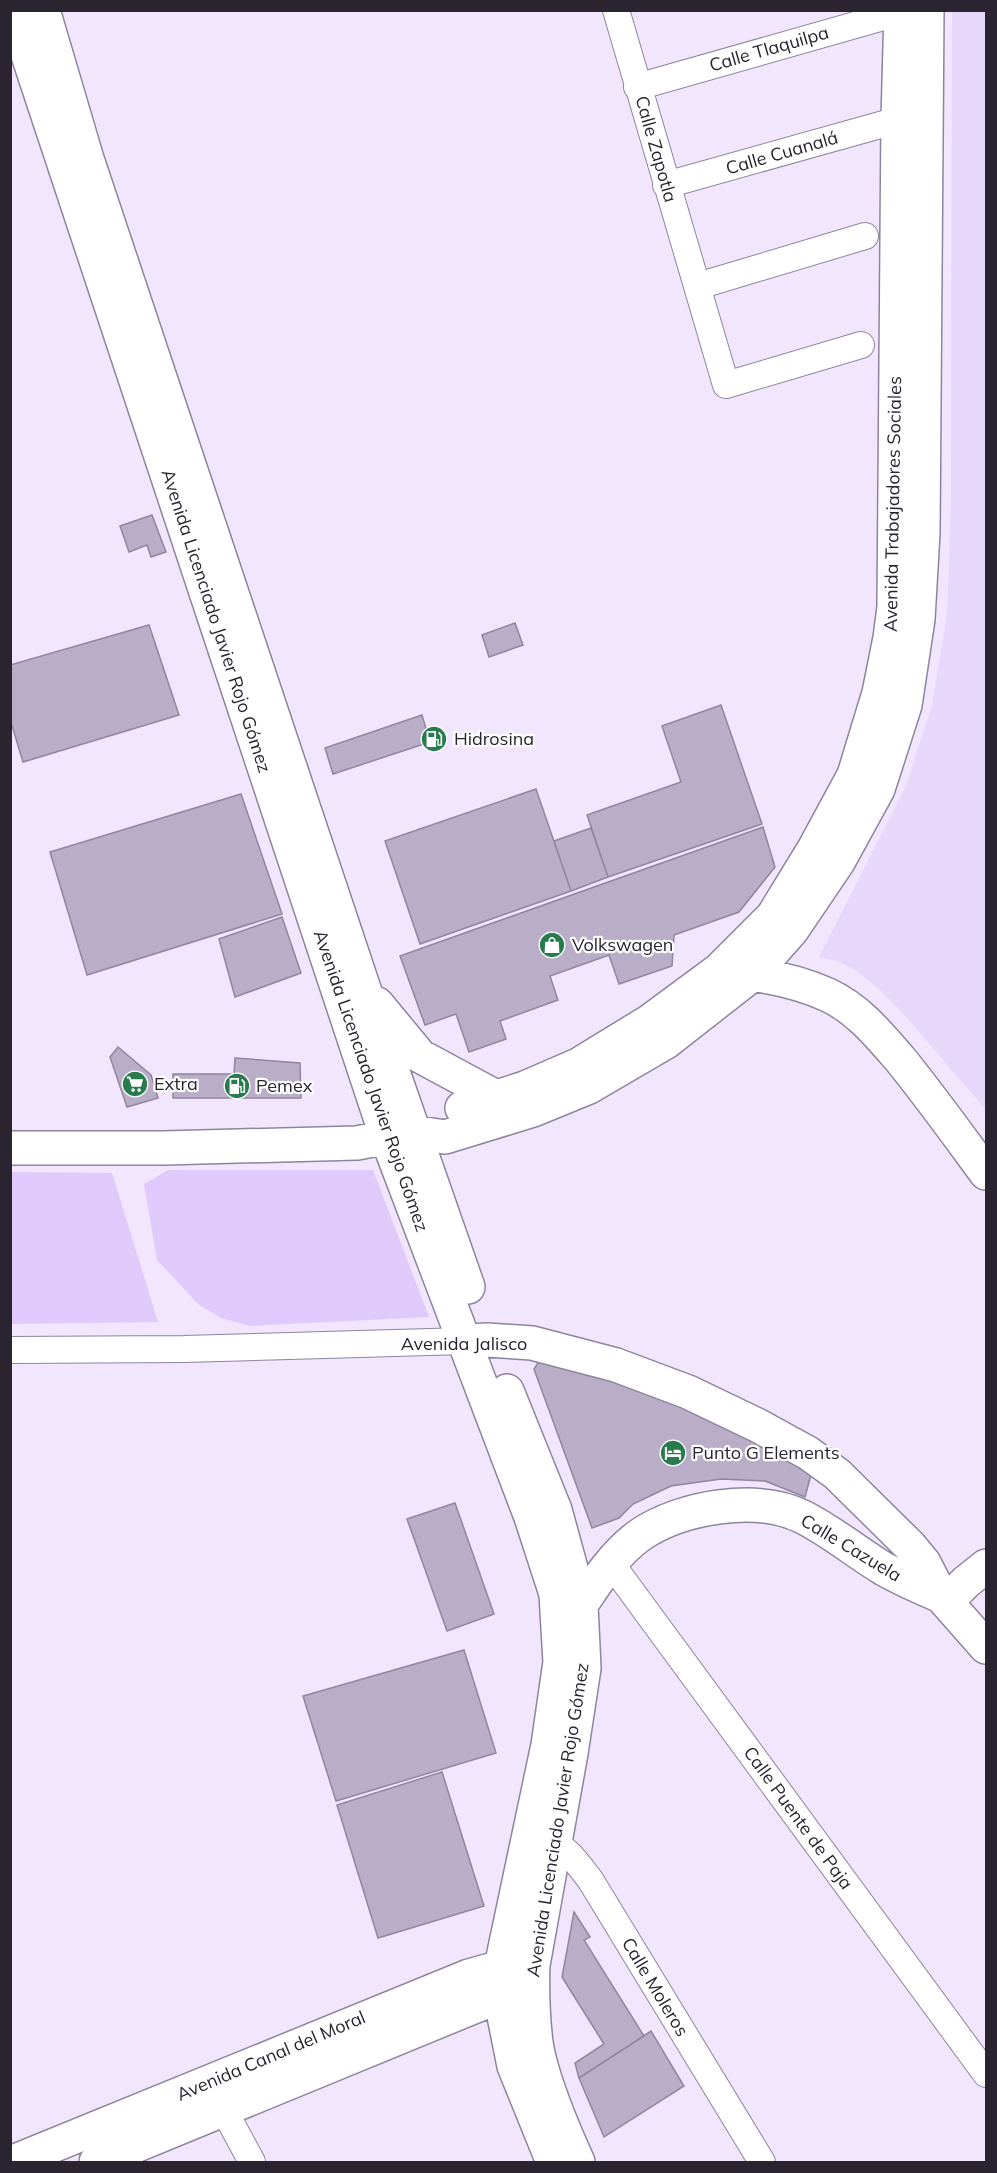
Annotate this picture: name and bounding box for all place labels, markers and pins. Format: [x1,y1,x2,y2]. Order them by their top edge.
fuel station icon: Hidrosina [419,724,449,754]
place label: Hidrosina [454,727,534,750]
shop icon: Volkswagen [537,930,567,960]
place label: Volkswagen [572,933,673,956]
supermarket icon: Extra [120,1069,150,1099]
fuel station icon: Pemex [222,1071,252,1101]
place label: Extra [154,1072,198,1095]
place label: Pemex [256,1074,313,1097]
hotel icon: Punto G Elements [658,1438,688,1468]
place label: Punto G Elements [692,1441,840,1464]

